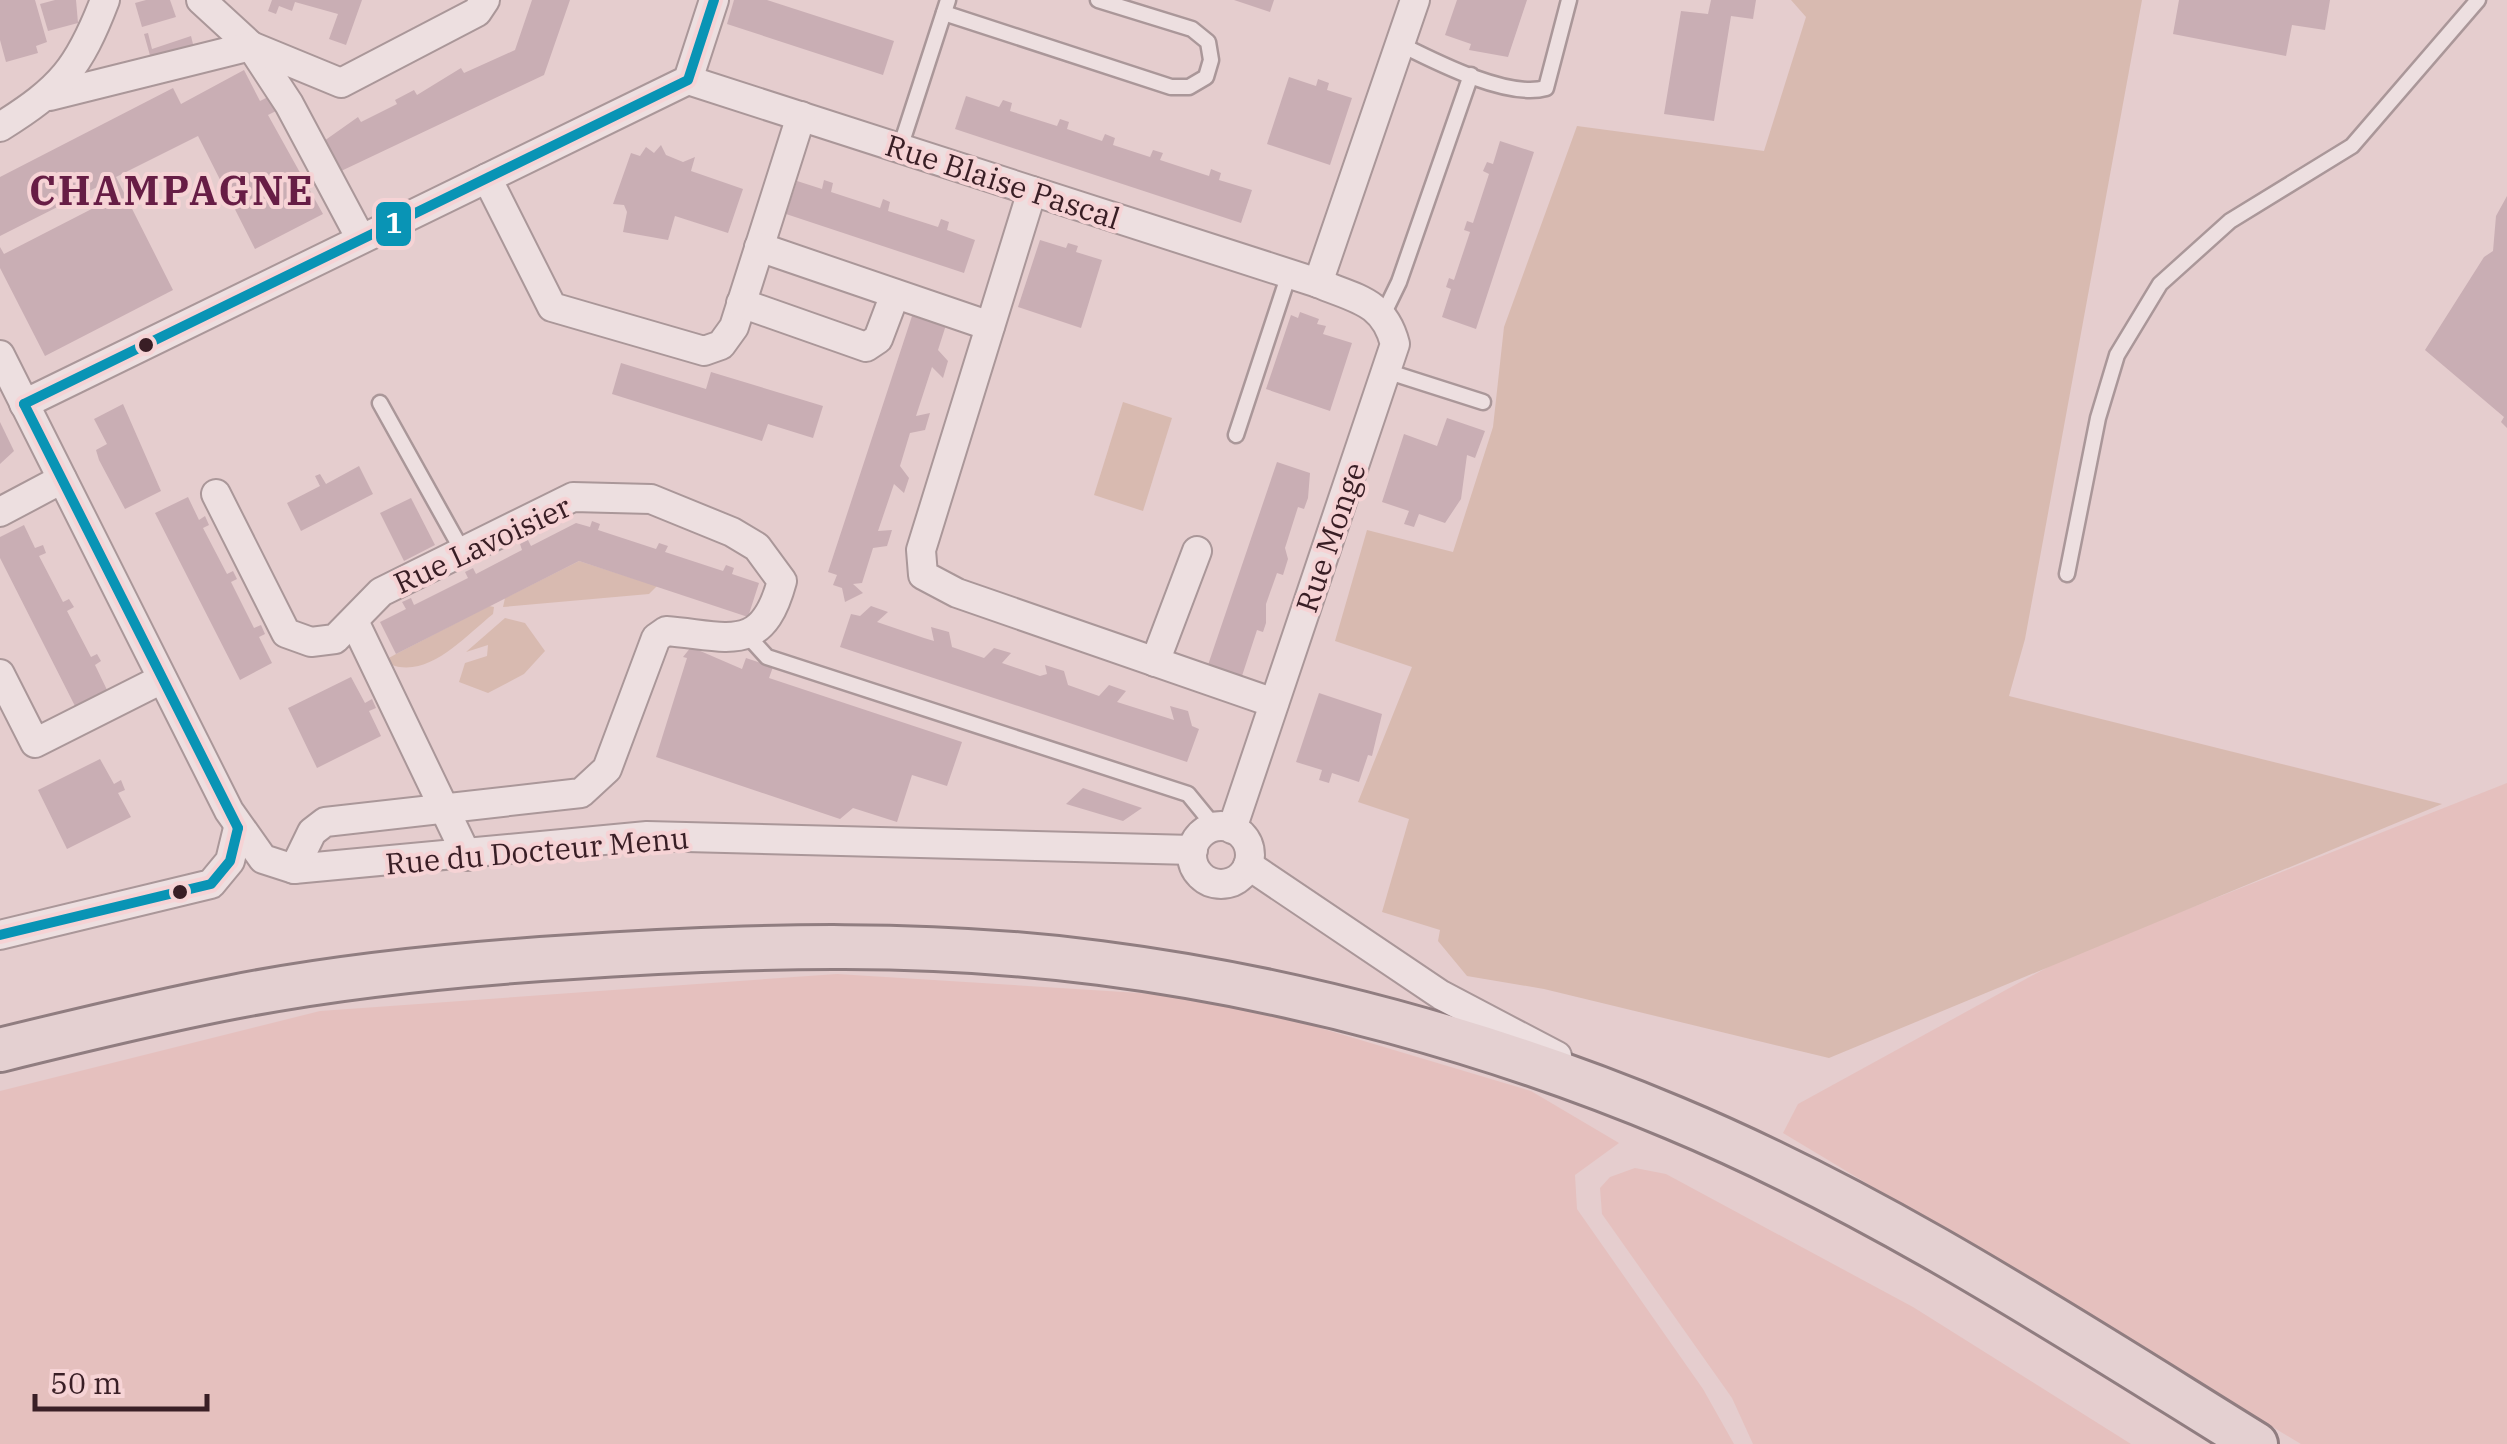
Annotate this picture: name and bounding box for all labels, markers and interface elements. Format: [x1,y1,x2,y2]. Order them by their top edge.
street label: Rue Blaise Pascal [881,125,1125,237]
district label: CHAMPAGNE [29,164,315,216]
line badge: 1 [374,200,413,248]
text: 1 [386,204,402,241]
unlabelled marker [136,335,156,355]
street label: Rue Monge [1286,457,1374,617]
street label: Rue Lavoisier [387,486,577,602]
street label: Rue du Docteur Menu [384,817,690,883]
unlabelled marker [170,882,190,902]
scale bar [35,1349,208,1411]
text: 50 m [50,1363,122,1402]

